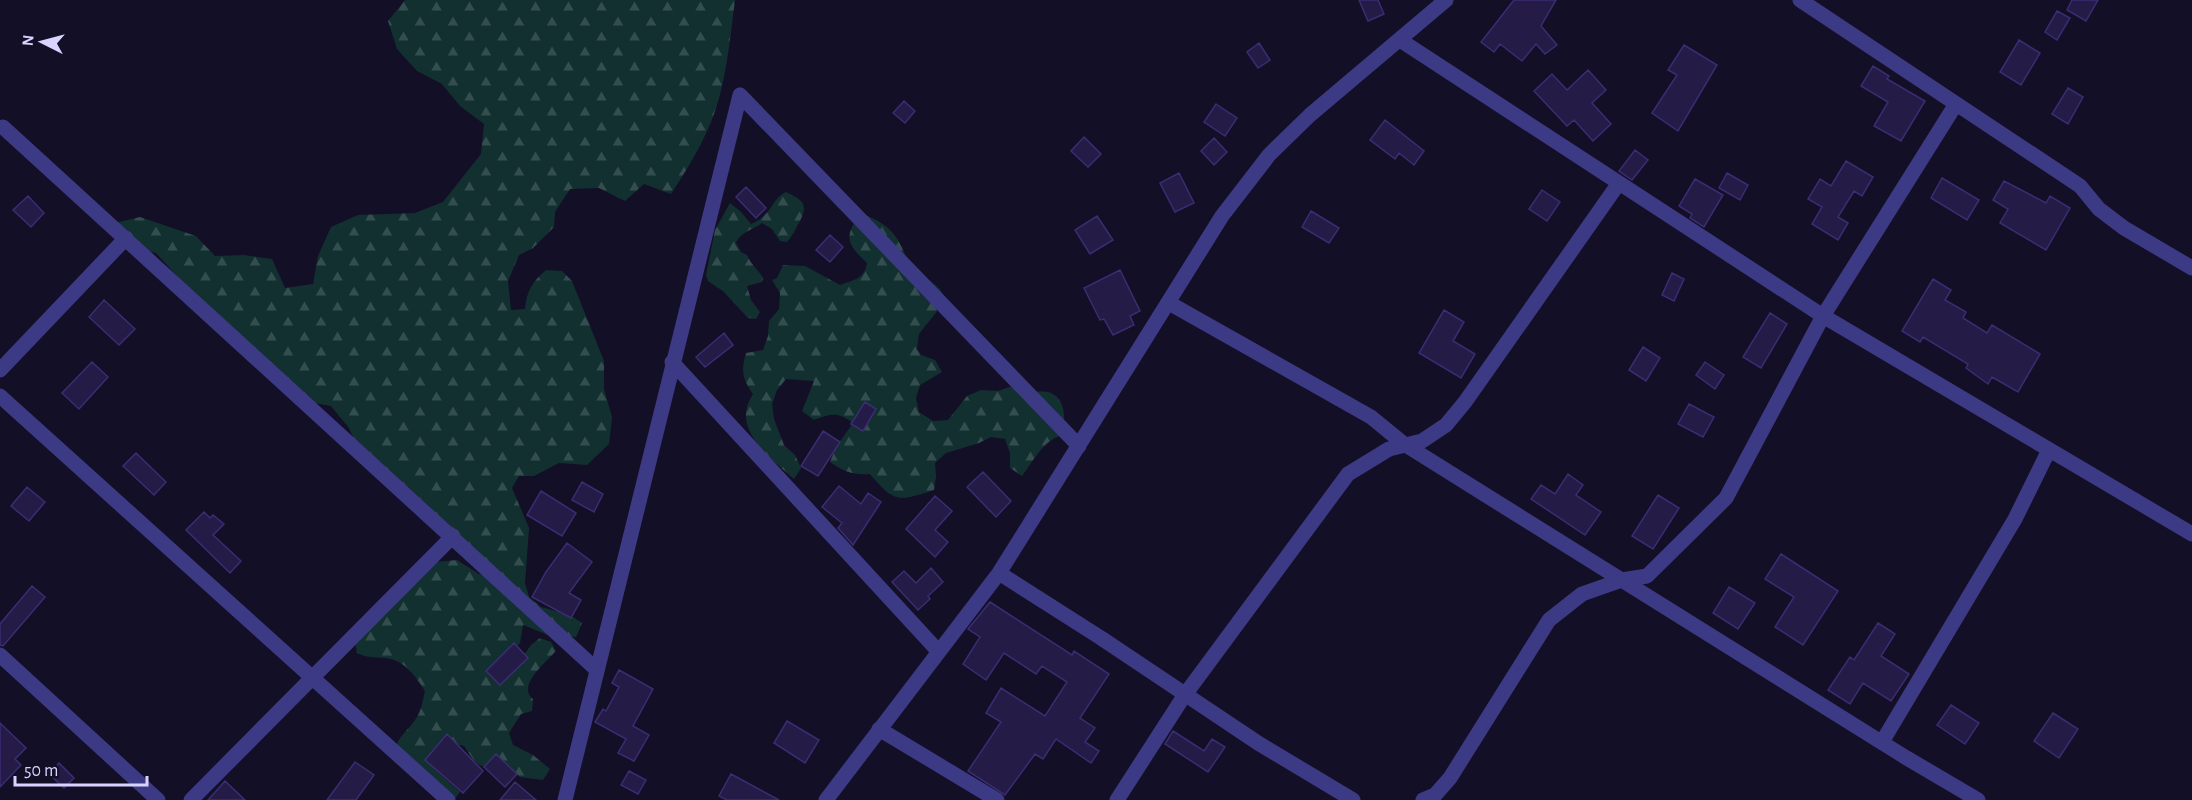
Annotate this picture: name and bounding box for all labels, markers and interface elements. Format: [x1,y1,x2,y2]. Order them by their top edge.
north arrow [12,12,72,72]
text: N [20,34,37,47]
scale bar [15,749,147,787]
text: 50 m [24,762,58,780]

